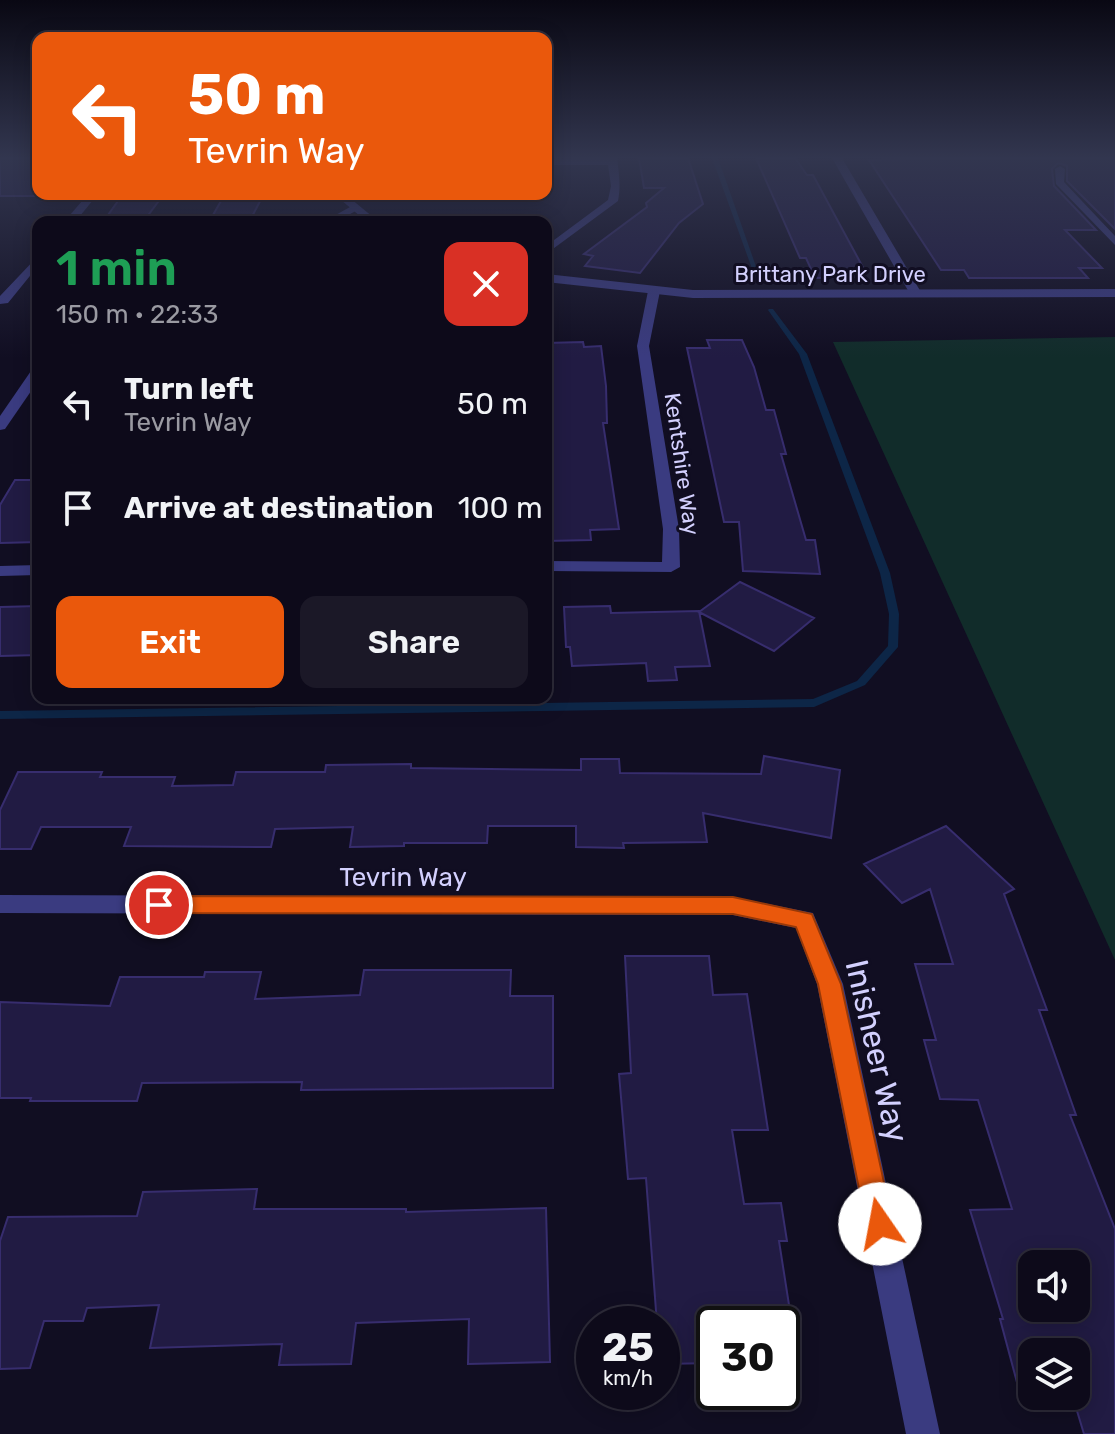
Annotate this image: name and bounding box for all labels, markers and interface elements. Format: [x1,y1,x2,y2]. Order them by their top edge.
text: 50 m [188,62,325,128]
icon: left [56,64,160,168]
text: Tevrin Way [188,129,365,172]
text: 1 min [56,240,177,297]
button: close [444,242,528,326]
street label: Brittany Park Drive [734,261,926,288]
text: 150 m · 22:33 [56,299,218,330]
text: Turn left [124,371,254,407]
icon: left [56,382,100,426]
text: 50 m [457,386,528,422]
street label: Kentshire Way [659,391,705,537]
text: Tevrin Way [124,407,252,438]
icon: arrive [56,486,100,530]
text: Arrive at destination [124,490,434,526]
text: 100 m [458,490,543,526]
button: Exit [56,596,284,688]
button: Share [300,596,528,688]
street label: Tevrin Way [339,862,467,893]
pin [125,871,193,939]
icon: arrive [137,883,181,927]
street label: Inisheer Way [838,956,916,1146]
position arrow [838,1182,922,1266]
map controls [1018,1250,1090,1410]
button: sound [1018,1250,1090,1322]
speed limit sign: 30 [696,1306,800,1410]
text: 25 [602,1324,654,1371]
button: layers [1018,1338,1090,1410]
text: km/h [603,1366,653,1390]

